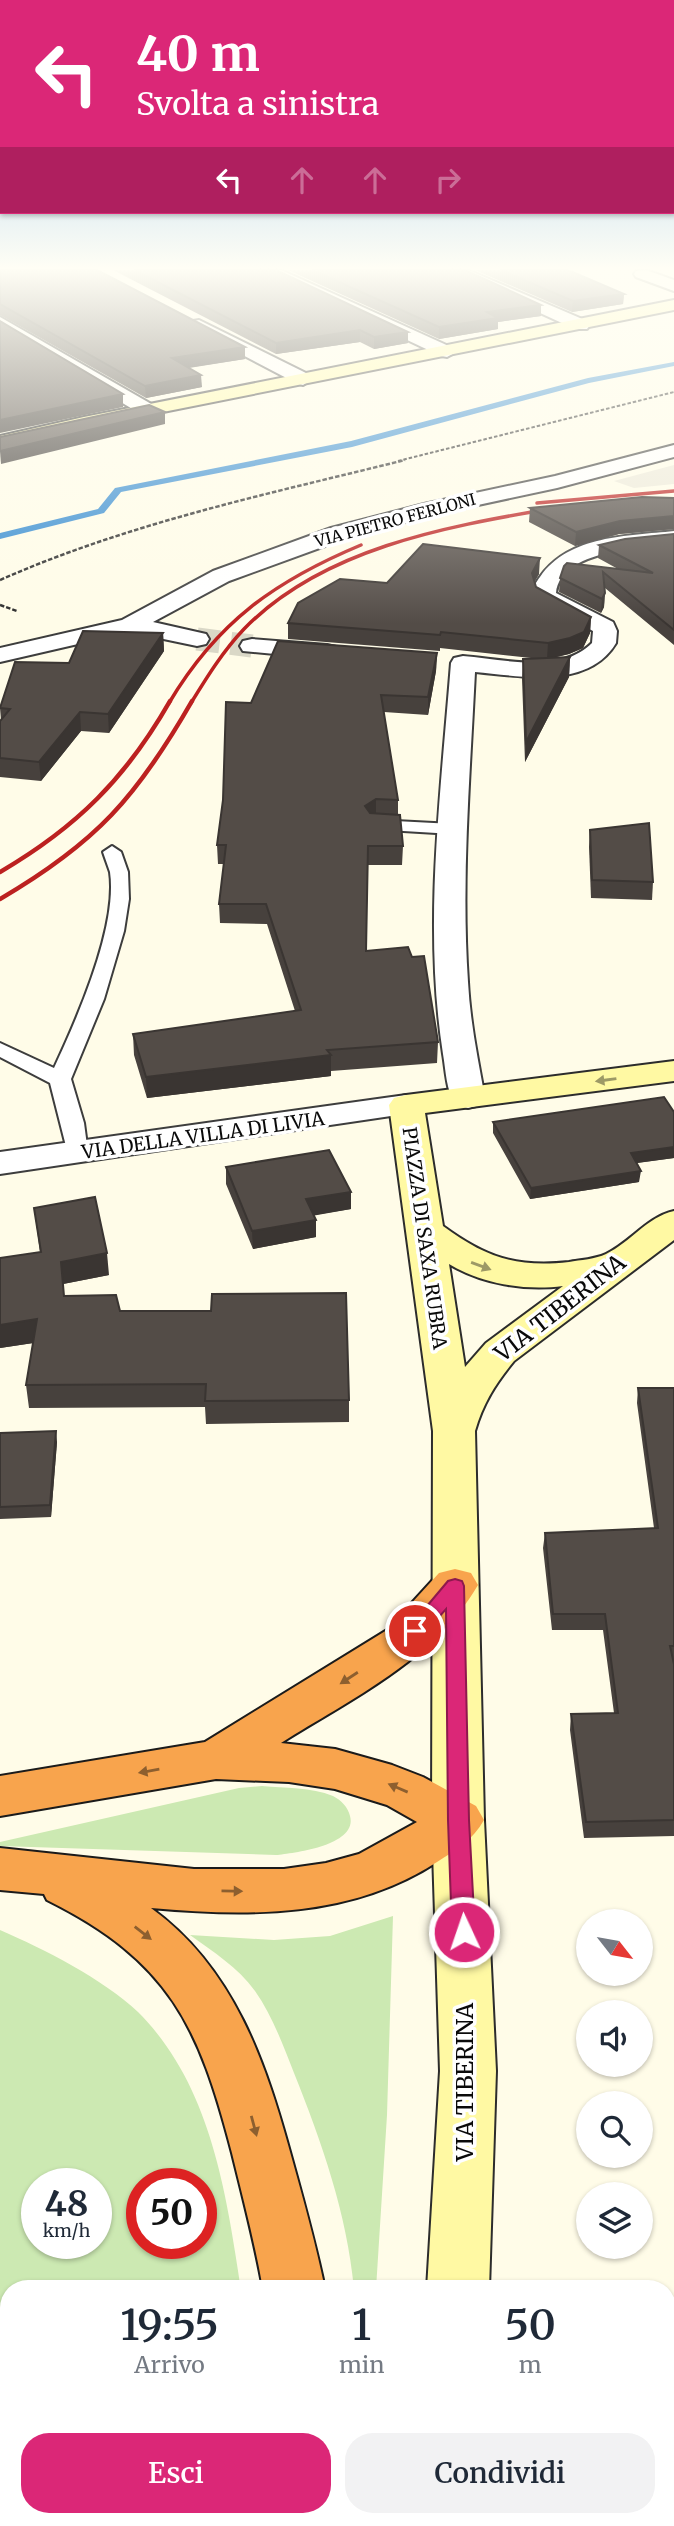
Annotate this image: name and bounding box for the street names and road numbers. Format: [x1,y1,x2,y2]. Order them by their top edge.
street label: VIA PIETRO FERLONI [311,489,478,551]
street label: VIA DELLA VILLA DI LIVIA [79,1106,327,1164]
street label: PIAZZA DI SAXA RUBRA [398,1125,453,1351]
street label: VIA TIBERINA [488,1247,632,1368]
street label: VIA TIBERINA [450,2002,479,2162]

